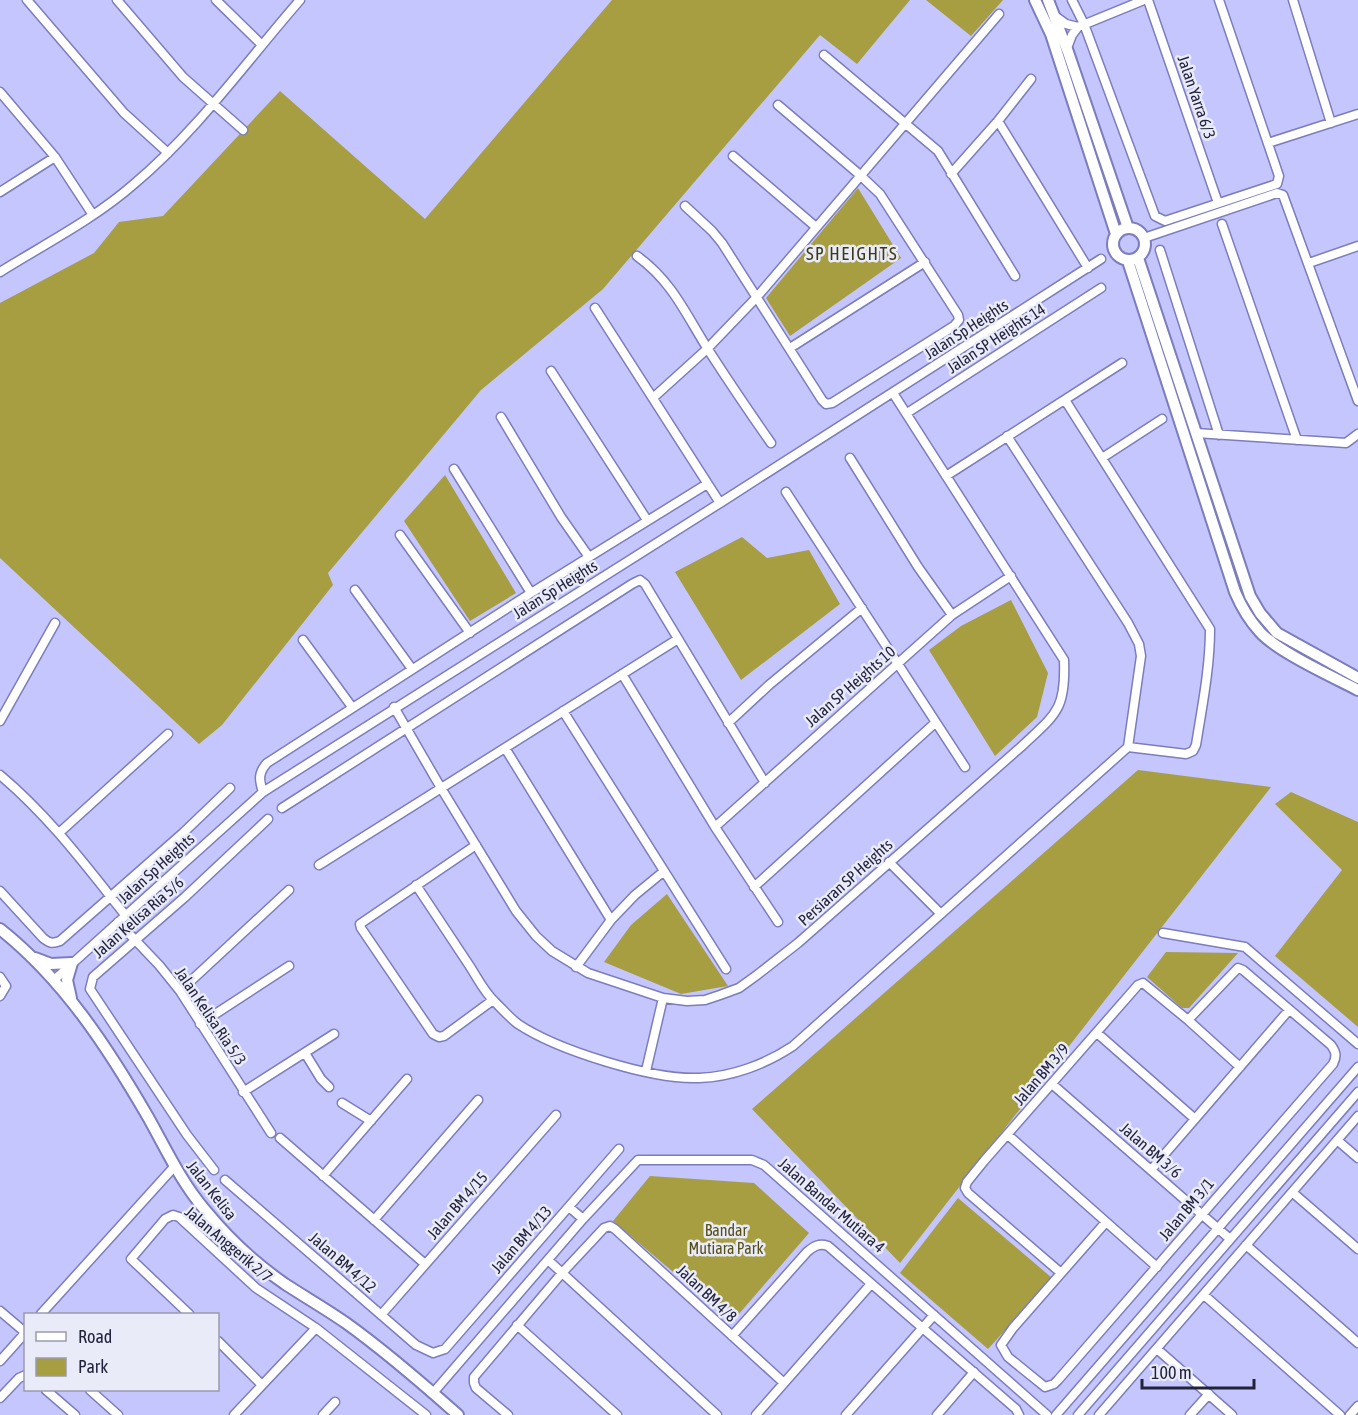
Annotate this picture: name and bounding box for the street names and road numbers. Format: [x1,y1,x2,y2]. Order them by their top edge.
street label: Jalan Yarra 6/3 [1174,53,1220,141]
street label: Jalan Sp Heights [921,295,1012,363]
street label: Jalan SP Heights 14 [944,300,1049,377]
street label: Jalan Sp Heights [510,556,601,623]
street label: Jalan SP Heights 10 [801,642,899,731]
street label: Jalan Sp Heights [114,829,199,907]
street label: Persiaran SP Heights [794,835,897,930]
street label: Jalan Kelisa Ria 5/6 [89,873,187,961]
street label: Jalan Kelisa Ria 5/3 [172,964,250,1068]
street label: Jalan BM 3/9 [1010,1040,1072,1108]
street label: Jalan BM 3/6 [1117,1119,1185,1181]
street label: Jalan Bandar Mutiara 4 [775,1154,889,1256]
street label: Jalan Kelisa [183,1157,241,1223]
street label: Jalan BM 4/15 [423,1168,491,1242]
street label: Jalan BM 3/1 [1155,1174,1217,1244]
street label: Jalan Anggerik 2/7 [181,1202,276,1286]
street label: Jalan BM 4/13 [487,1202,555,1276]
street label: Jalan BM 4/12 [306,1228,380,1296]
street label: Jalan BM 4/8 [673,1261,741,1325]

